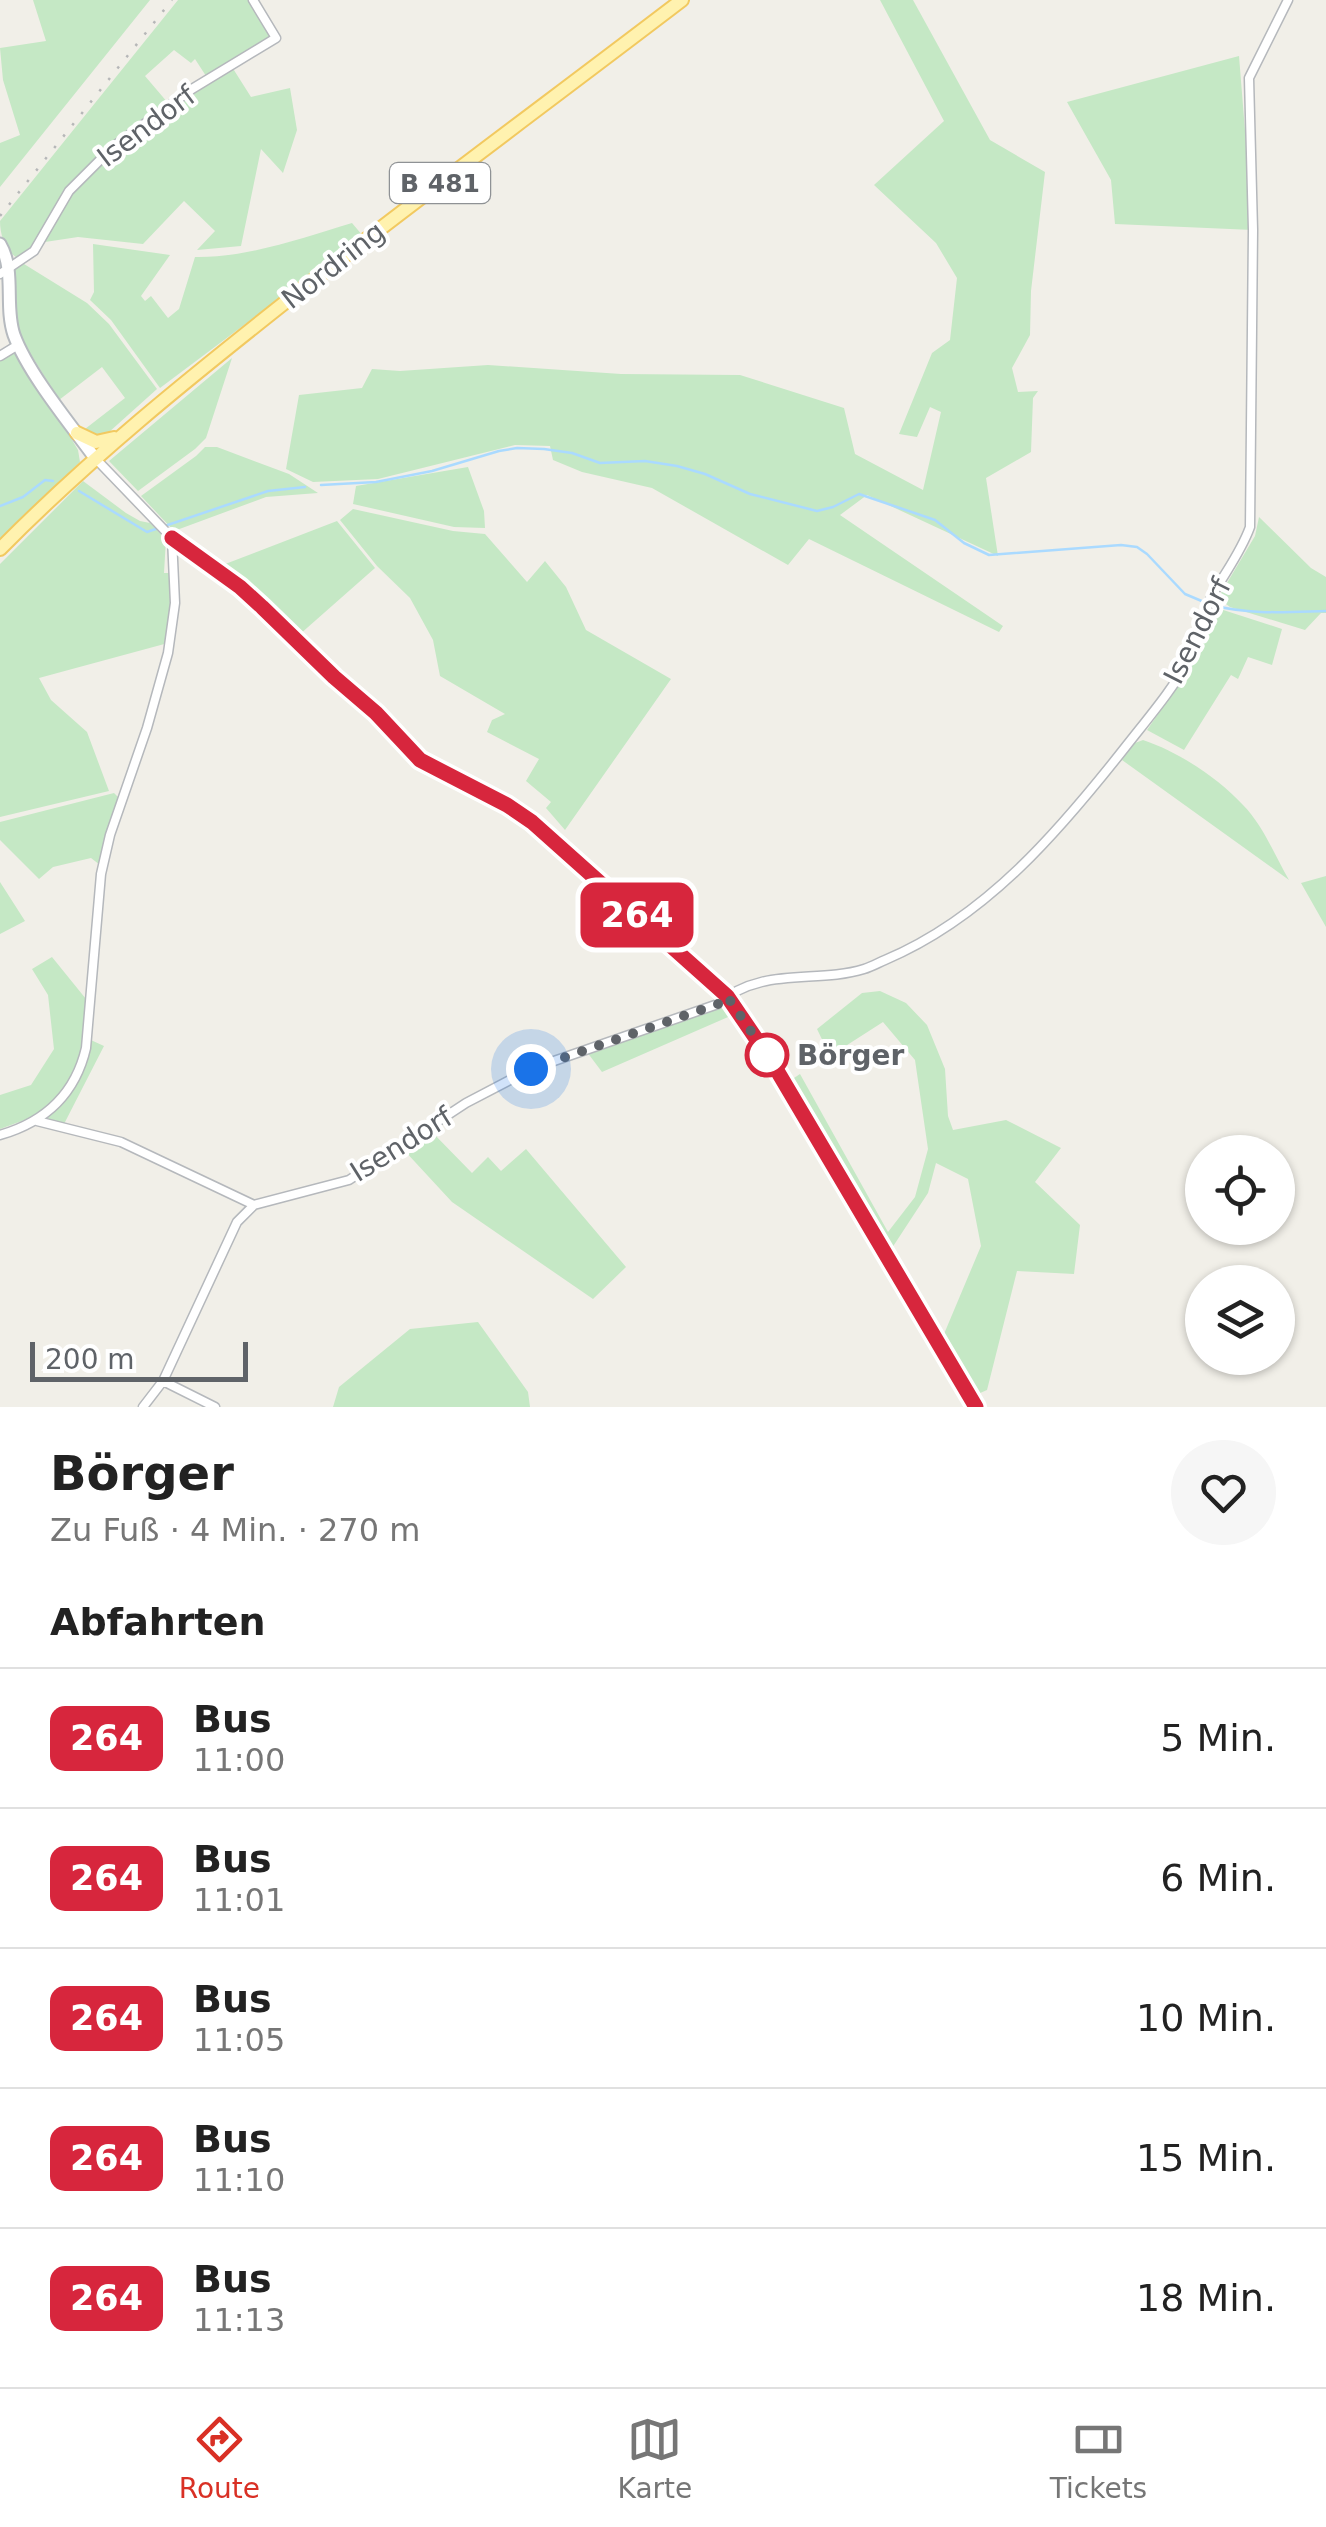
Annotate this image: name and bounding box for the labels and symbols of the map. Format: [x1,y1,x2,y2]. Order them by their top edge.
street label: Isendorf [91,78,203,174]
road number: B 481 [390,163,490,203]
street label: Nordring [275,215,391,316]
street label: Isendorf [1157,572,1239,690]
line badge: 264 [580,882,694,948]
marker: Börger [746,1034,788,1076]
place label: Börger [797,1039,904,1072]
your location [506,1044,556,1094]
street label: Isendorf [344,1100,459,1189]
scale bar [30,1337,248,1382]

